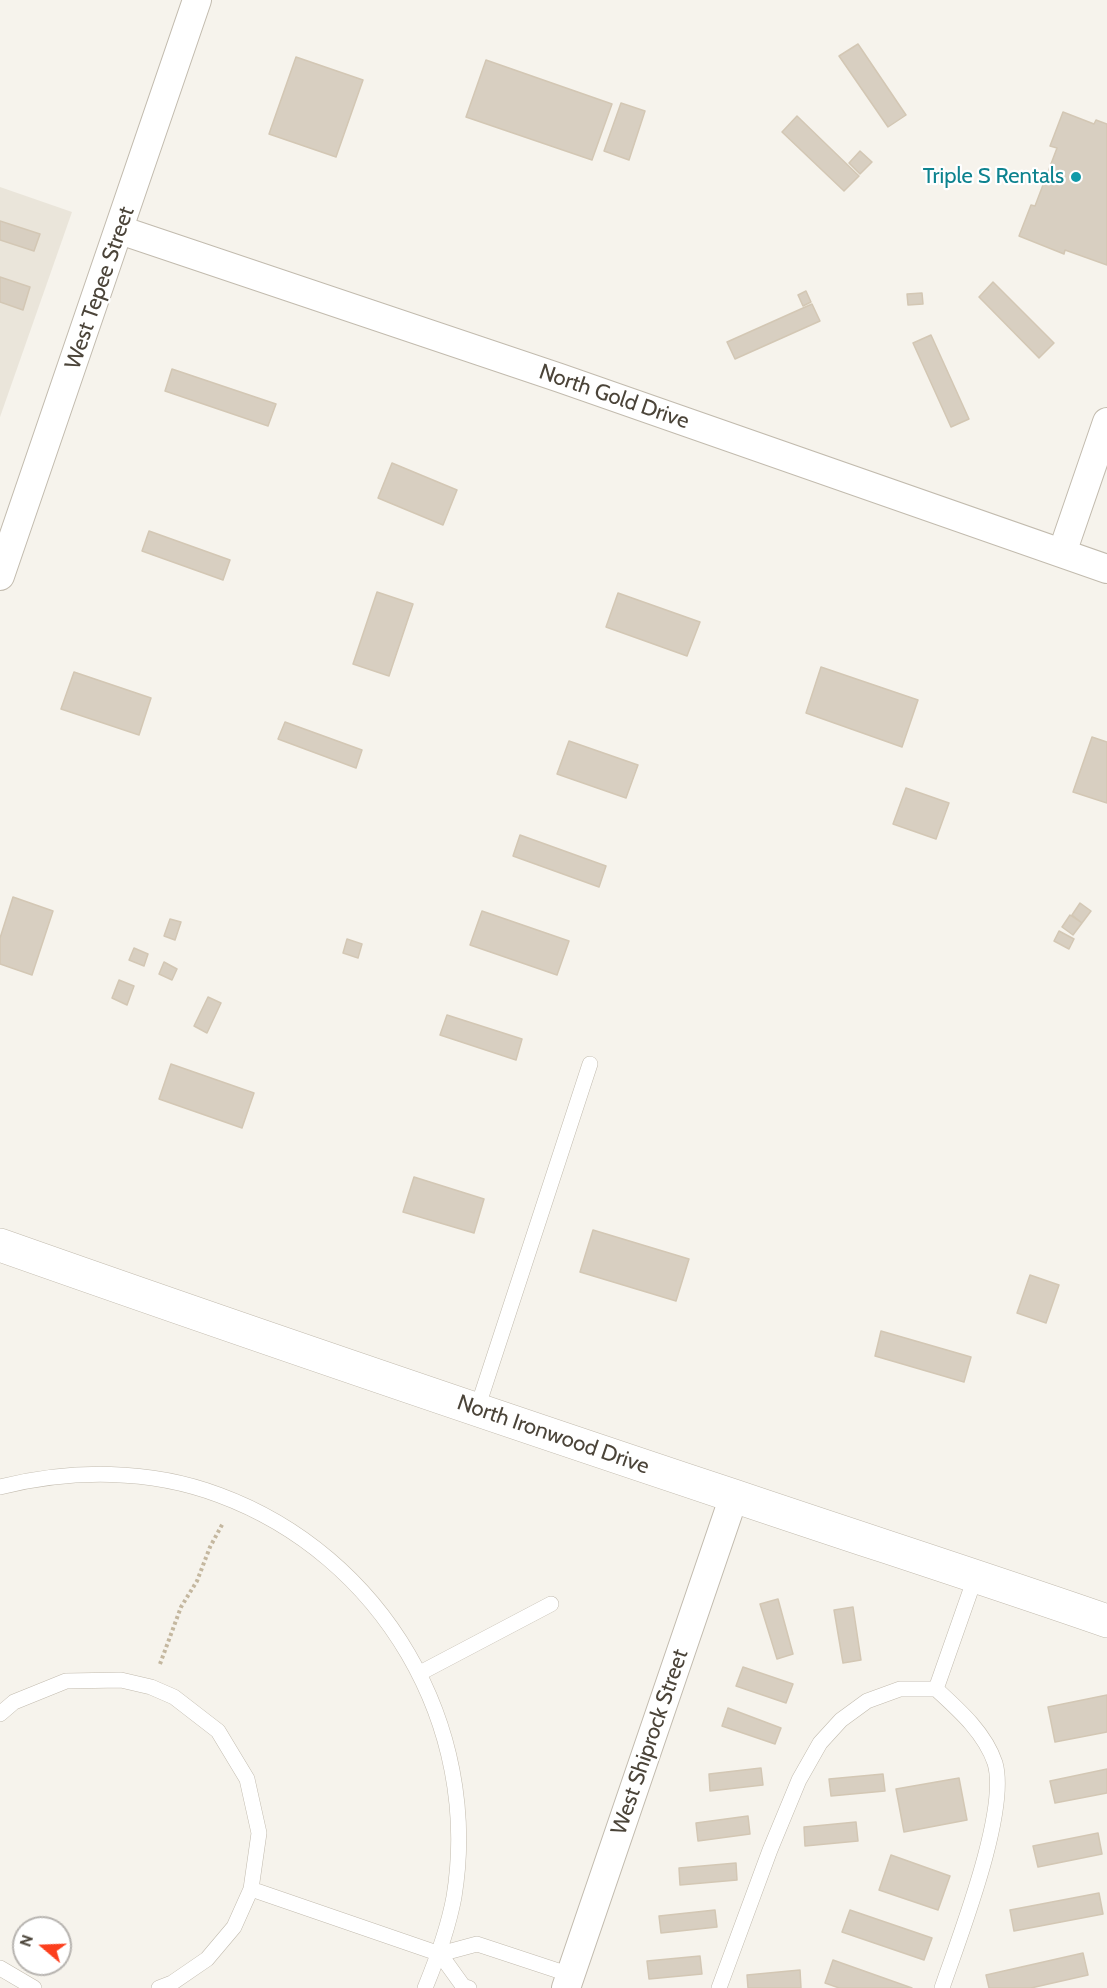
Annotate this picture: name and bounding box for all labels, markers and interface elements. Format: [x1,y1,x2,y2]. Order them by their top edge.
place label: Triple S Rentals [923,164,1064,190]
marker: Triple S Rentals [1069,170,1083,184]
street label: West Tepee Street [60,203,140,373]
street label: North Gold Drive [536,359,692,435]
street label: North Ironwood Drive [454,1390,652,1480]
street label: West Shiprock Street [606,1646,694,1838]
north arrow [12,1916,72,1976]
text: N [16,1932,37,1949]

